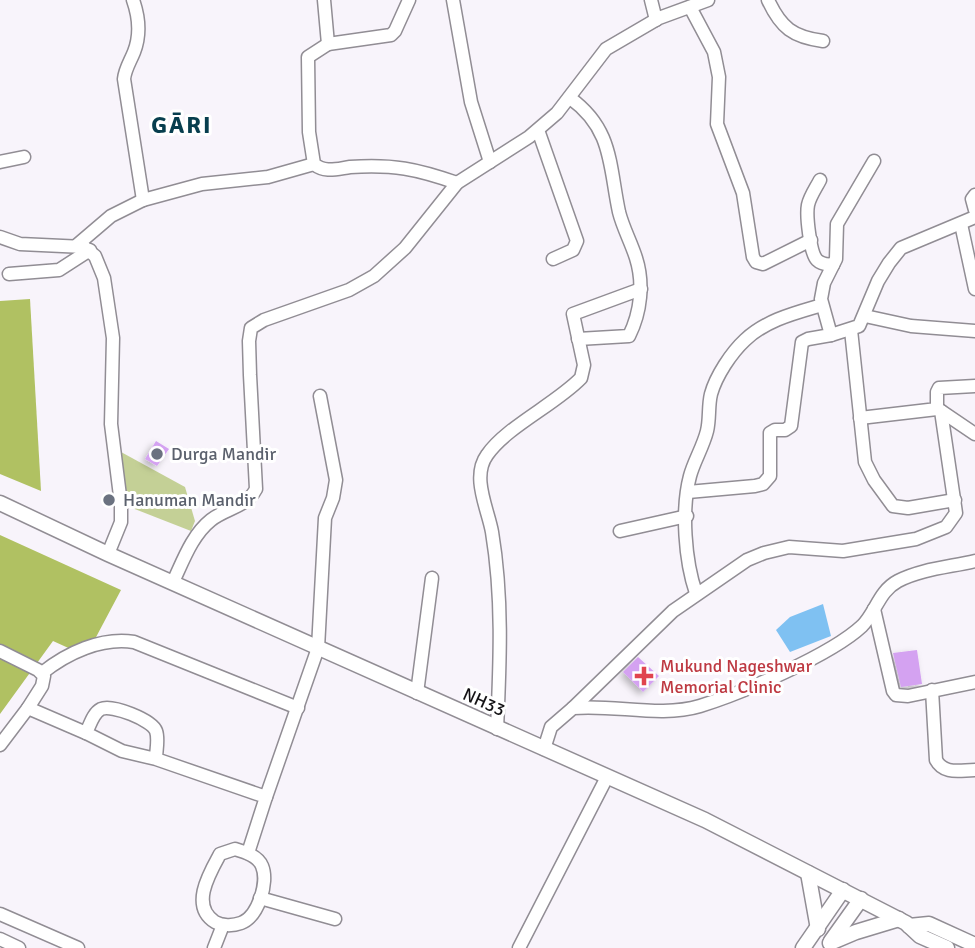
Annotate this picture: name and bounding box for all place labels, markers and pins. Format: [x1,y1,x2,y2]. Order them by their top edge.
place label: Durga Mandir [171,443,276,465]
marker: Durga Mandir [149,446,165,462]
place label: Hanuman Mandir [123,489,256,511]
marker: Hanuman Mandir [101,492,117,508]
place label: Mukund Nageshwar Memorial Clinic [660,655,812,698]
marker: Mukund Nageshwar Memorial Clinic [634,666,654,686]

